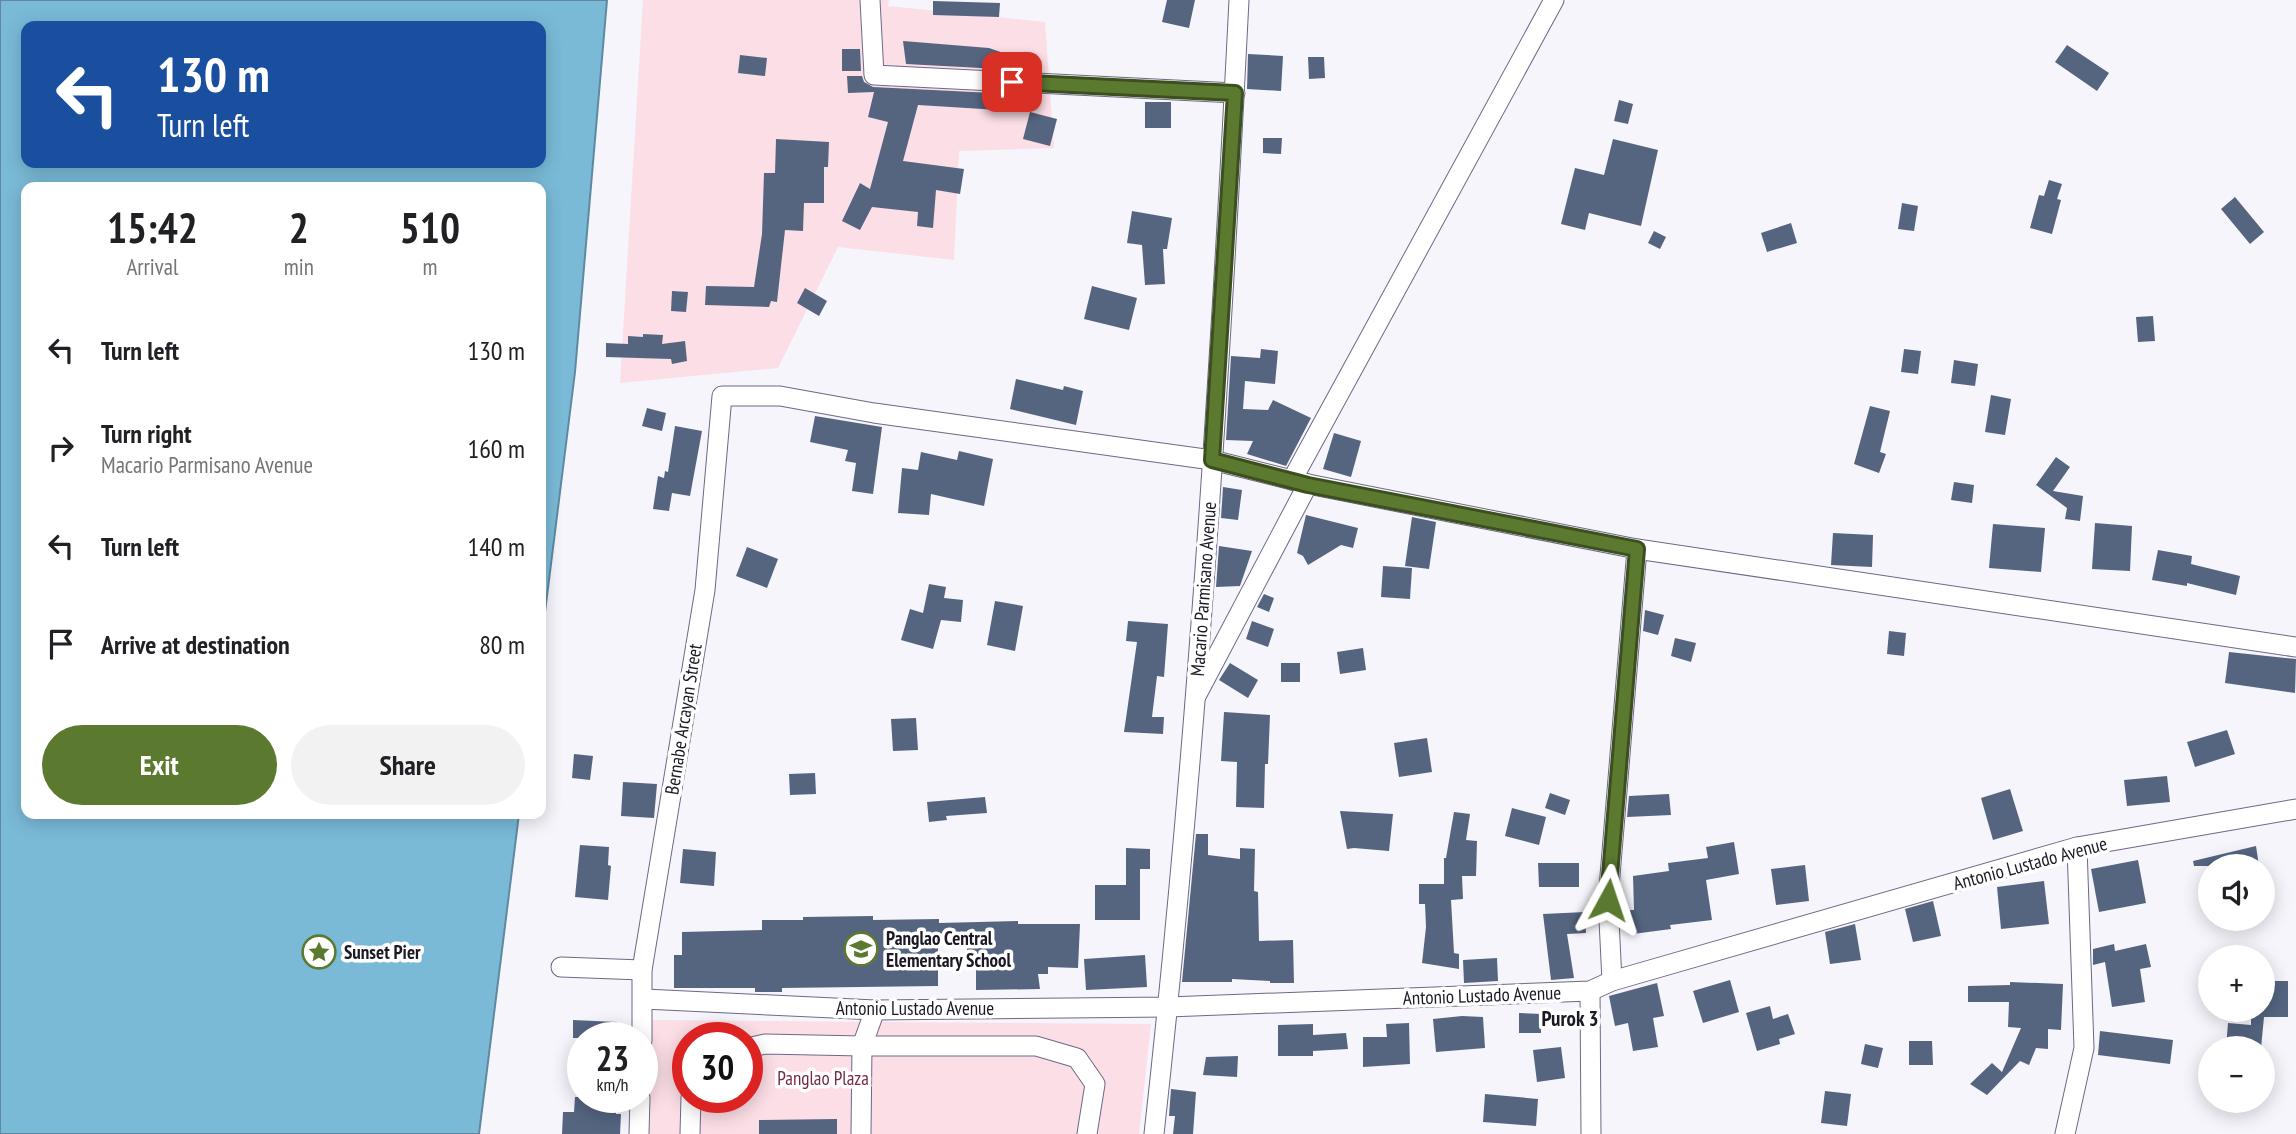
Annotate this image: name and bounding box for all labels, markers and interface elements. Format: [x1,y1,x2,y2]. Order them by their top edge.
text: 130 m [157,42,270,106]
icon: left [42,49,133,140]
pin [982,52,1042,112]
icon: arrive [993,63,1031,101]
text: Turn left [157,104,249,146]
text: 15:42 [107,200,198,255]
text: 2 [289,200,309,255]
text: 510 [400,200,460,255]
text: Arrival [126,252,178,281]
text: min [284,252,314,281]
text: m [422,252,437,281]
icon: left [42,331,80,369]
text: Turn left [101,334,179,367]
text: 130 m [467,334,525,367]
text: Turn right [101,417,192,450]
icon: right [42,429,80,467]
text: 160 m [467,432,525,465]
text: Macario Parmisano Avenue [101,450,313,479]
street label: Macario Parmisano Avenue [1185,501,1221,677]
icon: left [42,527,80,565]
text: Turn left [101,530,179,563]
text: 140 m [467,530,525,563]
icon: arrive [42,625,80,663]
text: Arrive at destination [101,628,290,661]
text: 80 m [479,628,525,661]
street label: Bernabe Arcayan Street [659,641,707,796]
button: Exit [42,725,277,805]
button: Share [291,725,525,805]
street label: Antonio Lustado Avenue [1950,831,2110,895]
map controls [2198,854,2275,1113]
button: sound [2198,854,2275,931]
position arrow [1571,863,1645,937]
place label: Panglao Central Elementary School [886,926,1011,972]
school or university icon: Panglao Central Elementary School [842,930,880,968]
place icon: Sunset Pier [300,933,338,971]
place label: Sunset Pier [344,940,421,964]
button: + [2198,945,2275,1022]
street label: Antonio Lustado Avenue [1402,980,1562,1010]
street label: Antonio Lustado Avenue [836,996,994,1020]
district label: Purok 3 [1542,1005,1598,1032]
speed limit sign: 30 [672,1022,763,1113]
text: 23 [596,1035,629,1081]
button: − [2198,1036,2275,1113]
park label: Panglao Plaza [777,1066,869,1090]
text: km/h [597,1073,628,1096]

